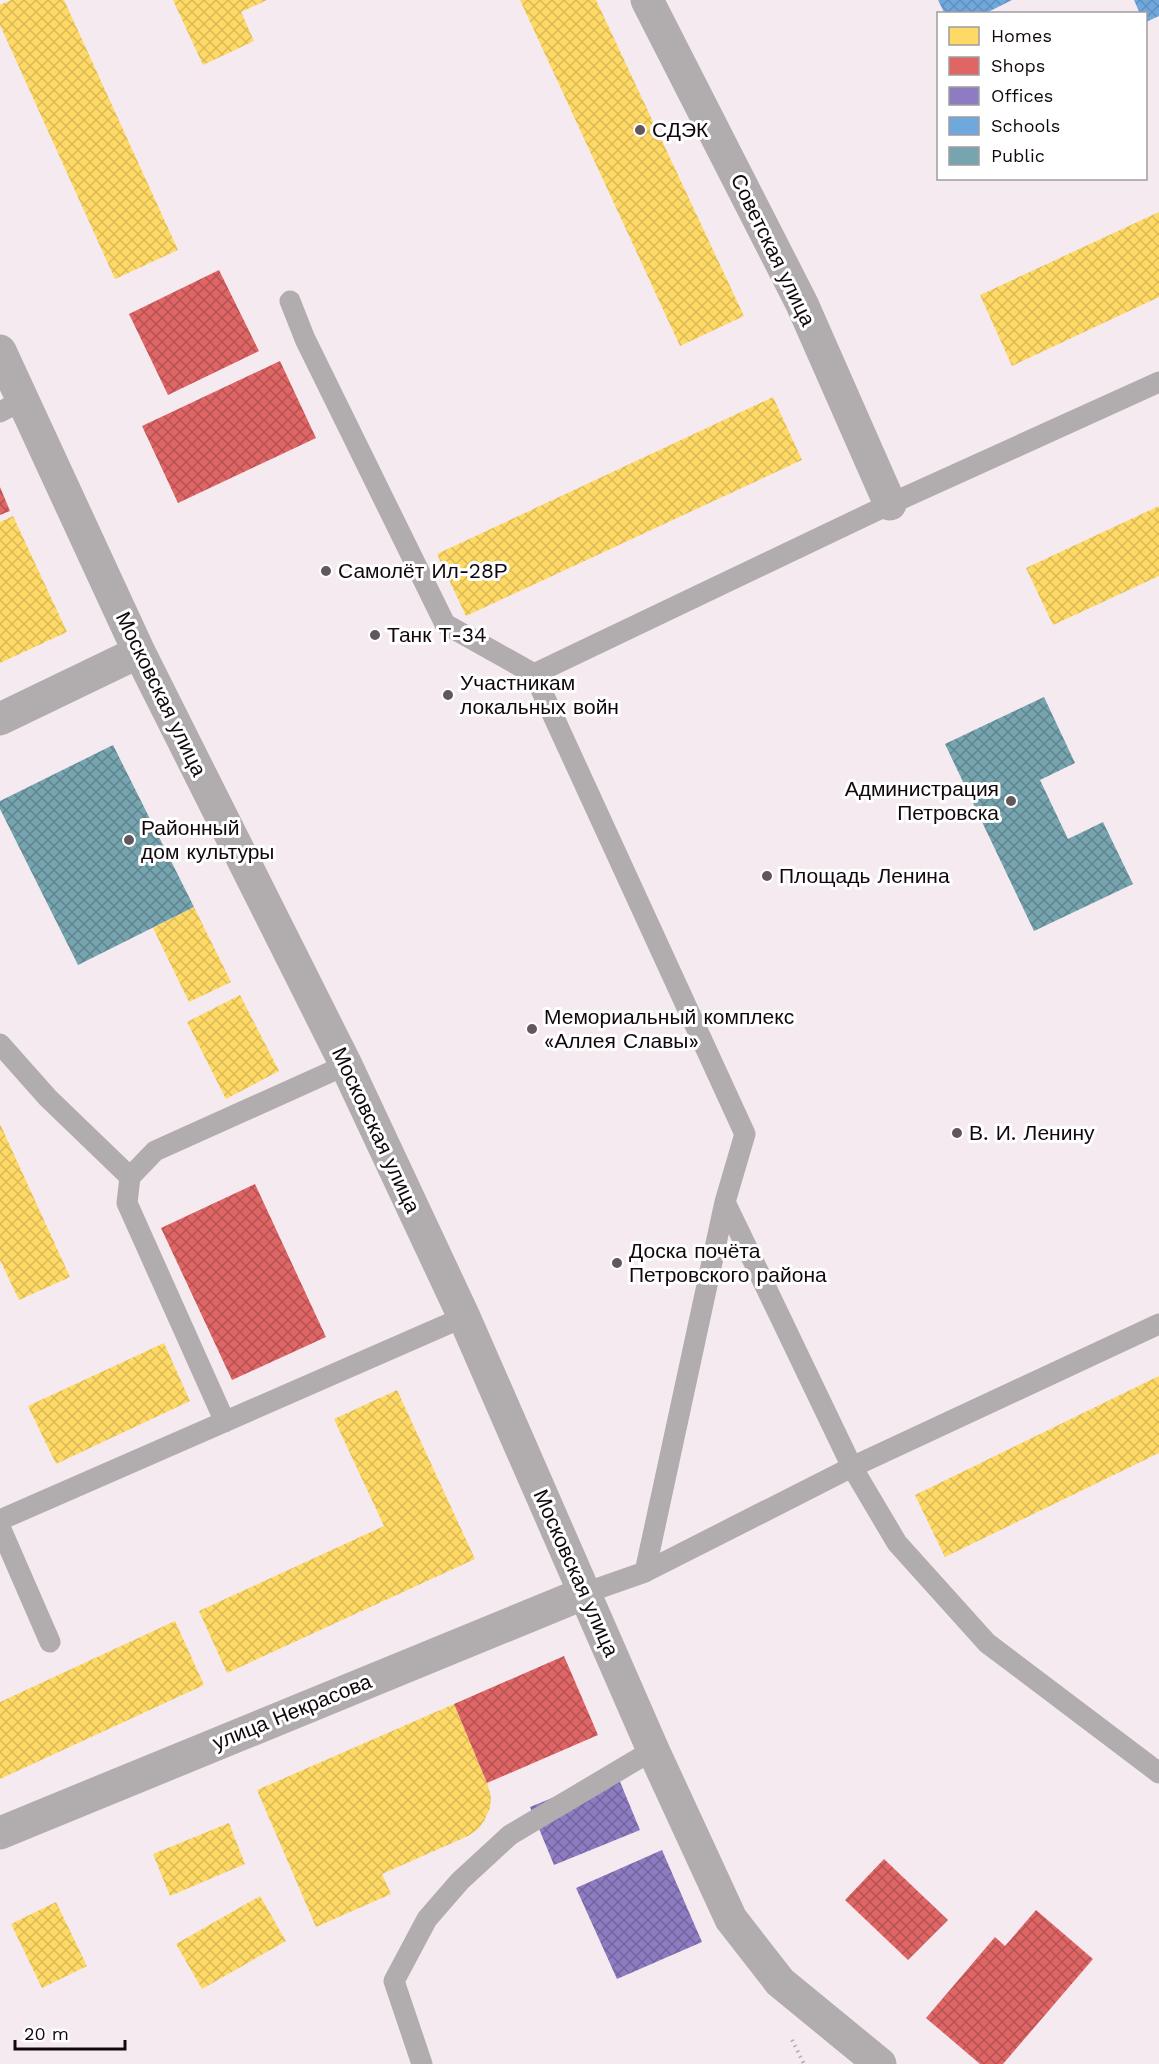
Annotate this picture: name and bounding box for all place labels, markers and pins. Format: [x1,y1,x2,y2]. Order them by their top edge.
place label: СДЭК [652,117,709,142]
marker: СДЭК [633,123,647,137]
place label: Самолёт Ил-28Р [338,558,508,583]
marker: Самолёт Ил-28Р [319,564,333,578]
place label: Танк Т-34 [387,622,487,647]
marker: Танк Т-34 [368,628,382,642]
place label: Участникам локальных войн [460,670,619,719]
marker: Участникам локальных войн [441,688,455,702]
place label: Администрация Петровска [845,776,999,825]
marker: Администрация Петровска [1004,794,1018,808]
place label: Районный дом культуры [141,815,274,864]
marker: Районный дом культуры [122,833,136,847]
place label: Площадь Ленина [779,863,950,888]
marker: Площадь Ленина [760,869,774,883]
place label: Мемориальный комплекс «Аллея Славы» [544,1004,794,1053]
marker: Мемориальный комплекс «Аллея Славы» [525,1022,539,1036]
place label: В. И. Ленину [969,1120,1095,1145]
marker: В. И. Ленину [950,1126,964,1140]
place label: Доска почёта Петровского района [629,1238,827,1287]
marker: Доска почёта Петровского района [610,1256,624,1270]

